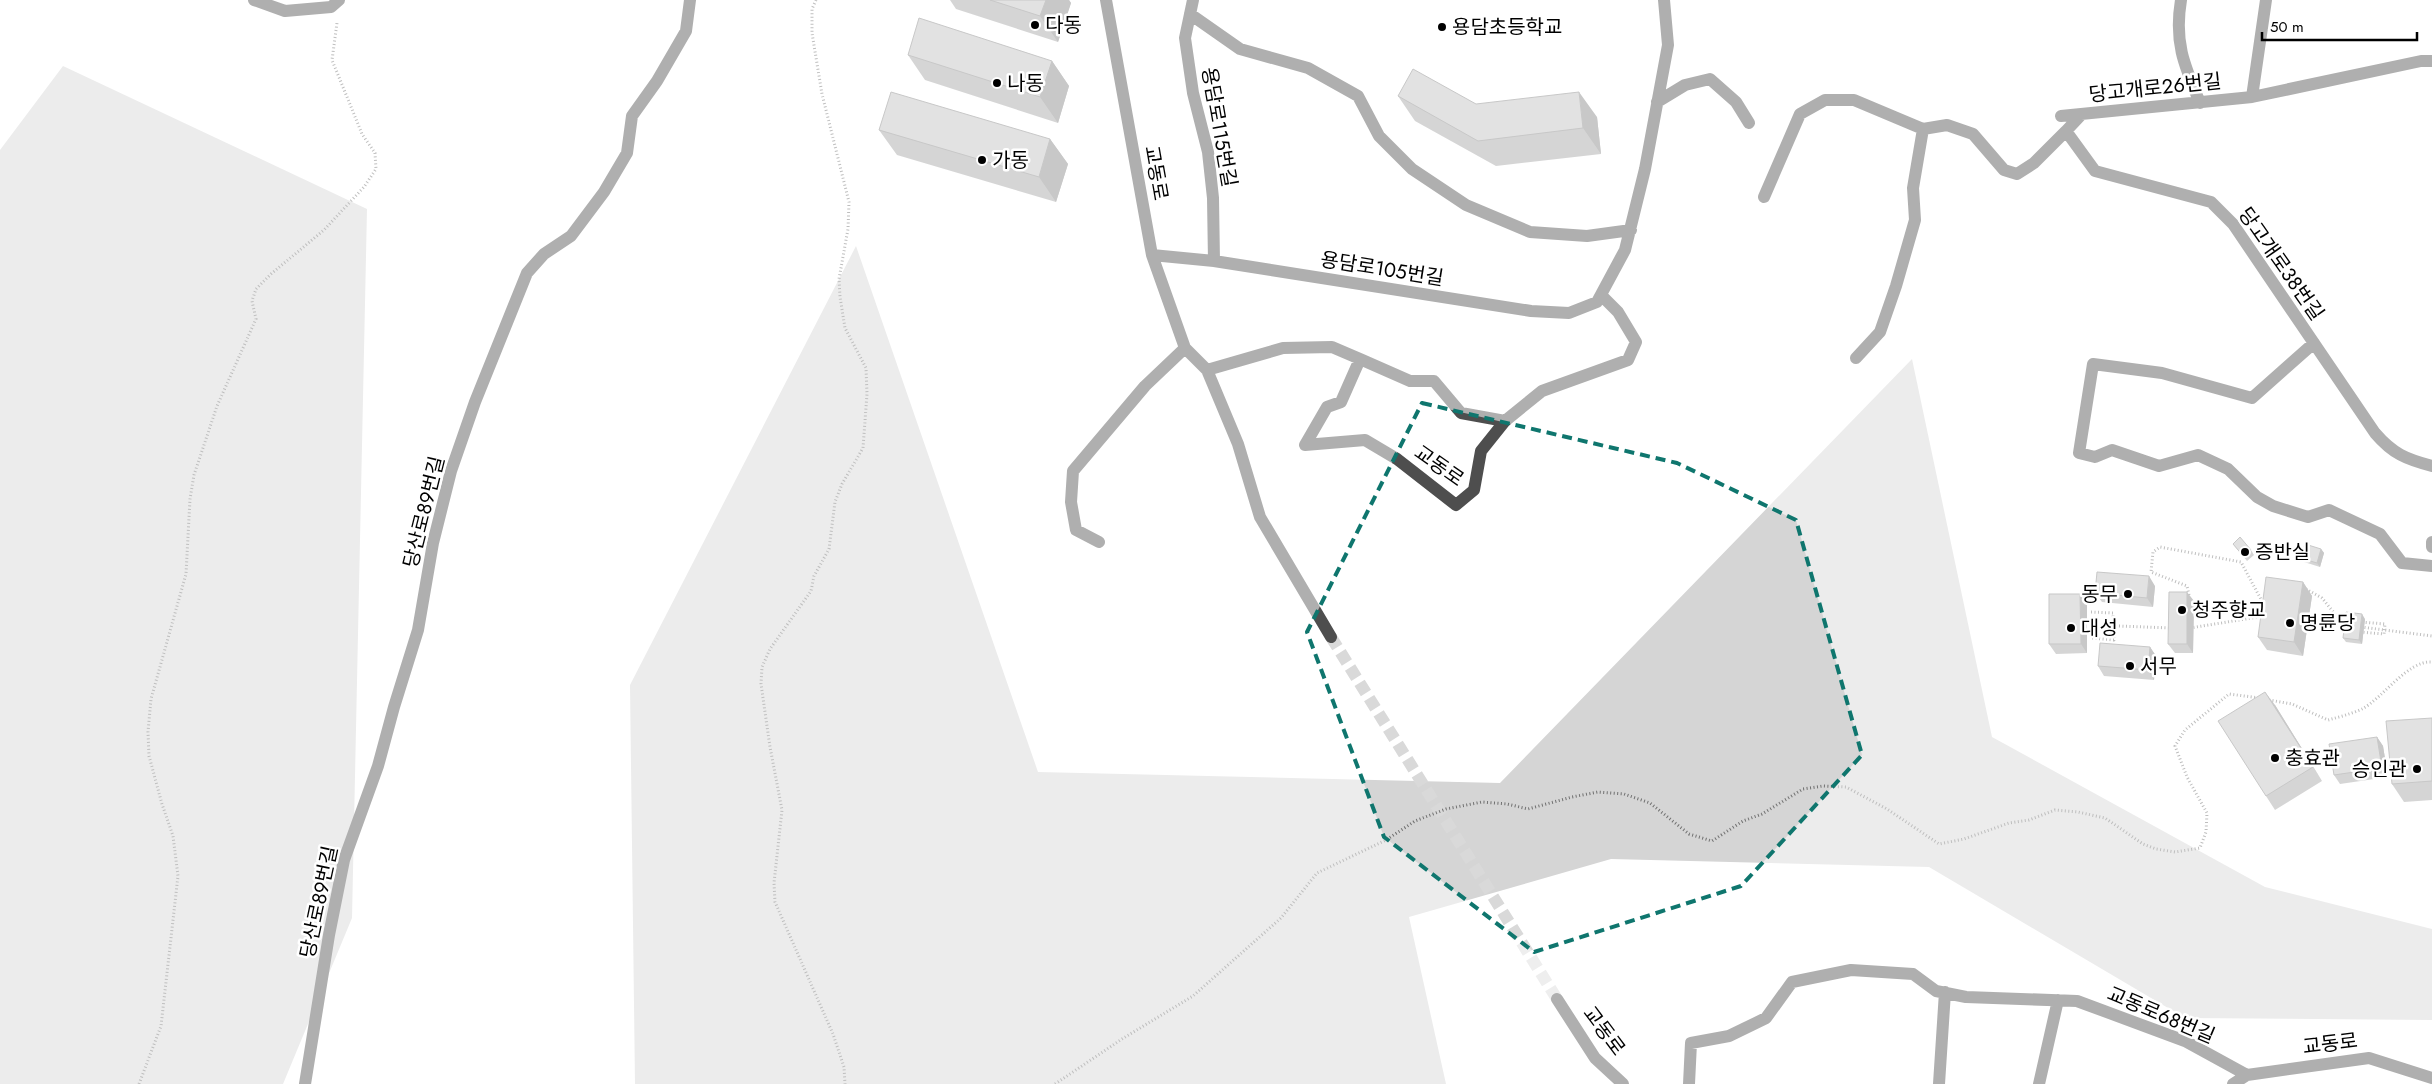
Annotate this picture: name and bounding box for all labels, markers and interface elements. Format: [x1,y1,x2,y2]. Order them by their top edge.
scale bar [2262,10,2417,42]
place label: 다동 [1045,11,1082,40]
place label: 용담초등학교 [1452,13,1562,42]
text: 50 m [2270,16,2304,38]
marker: 다동 [1029,19,1041,31]
marker: 용담초등학교 [1436,21,1448,33]
street label: 용담로115번길 [1194,65,1244,189]
street label: 당고개로26번길 [2087,67,2223,109]
place label: 나동 [1007,69,1044,98]
marker: 나동 [991,77,1003,89]
street label: 교동로 [1137,143,1175,203]
place label: 가동 [992,146,1029,175]
marker: 가동 [976,154,988,166]
street label: 당고개로38번길 [2231,202,2331,326]
street label: 용담로105번길 [1318,245,1446,293]
street label: 교동로 [1408,438,1470,494]
street label: 당산로89번길 [396,453,452,571]
place label: 증반실 [2255,538,2310,567]
marker: 증반실 [2239,546,2251,558]
place label: 동무 [2081,580,2118,609]
marker: 동무 [2122,588,2134,600]
place label: 청주향교 [2192,596,2266,625]
marker: 청주향교 [2176,604,2188,616]
place label: 명륜당 [2300,609,2355,638]
place label: 대성 [2081,614,2118,643]
marker: 명륜당 [2284,617,2296,629]
marker: 대성 [2065,622,2077,634]
place label: 서무 [2140,652,2177,681]
marker: 서무 [2124,660,2136,672]
place label: 충효관 [2285,744,2340,773]
marker: 충효관 [2269,752,2281,764]
place label: 승인관 [2352,755,2407,784]
marker: 승인관 [2411,763,2423,775]
street label: 당산로89번길 [293,843,345,961]
street label: 교동로68번길 [2103,979,2219,1051]
street label: 교동로 [1576,1000,1632,1062]
street label: 교동로 [2301,1026,2359,1062]

